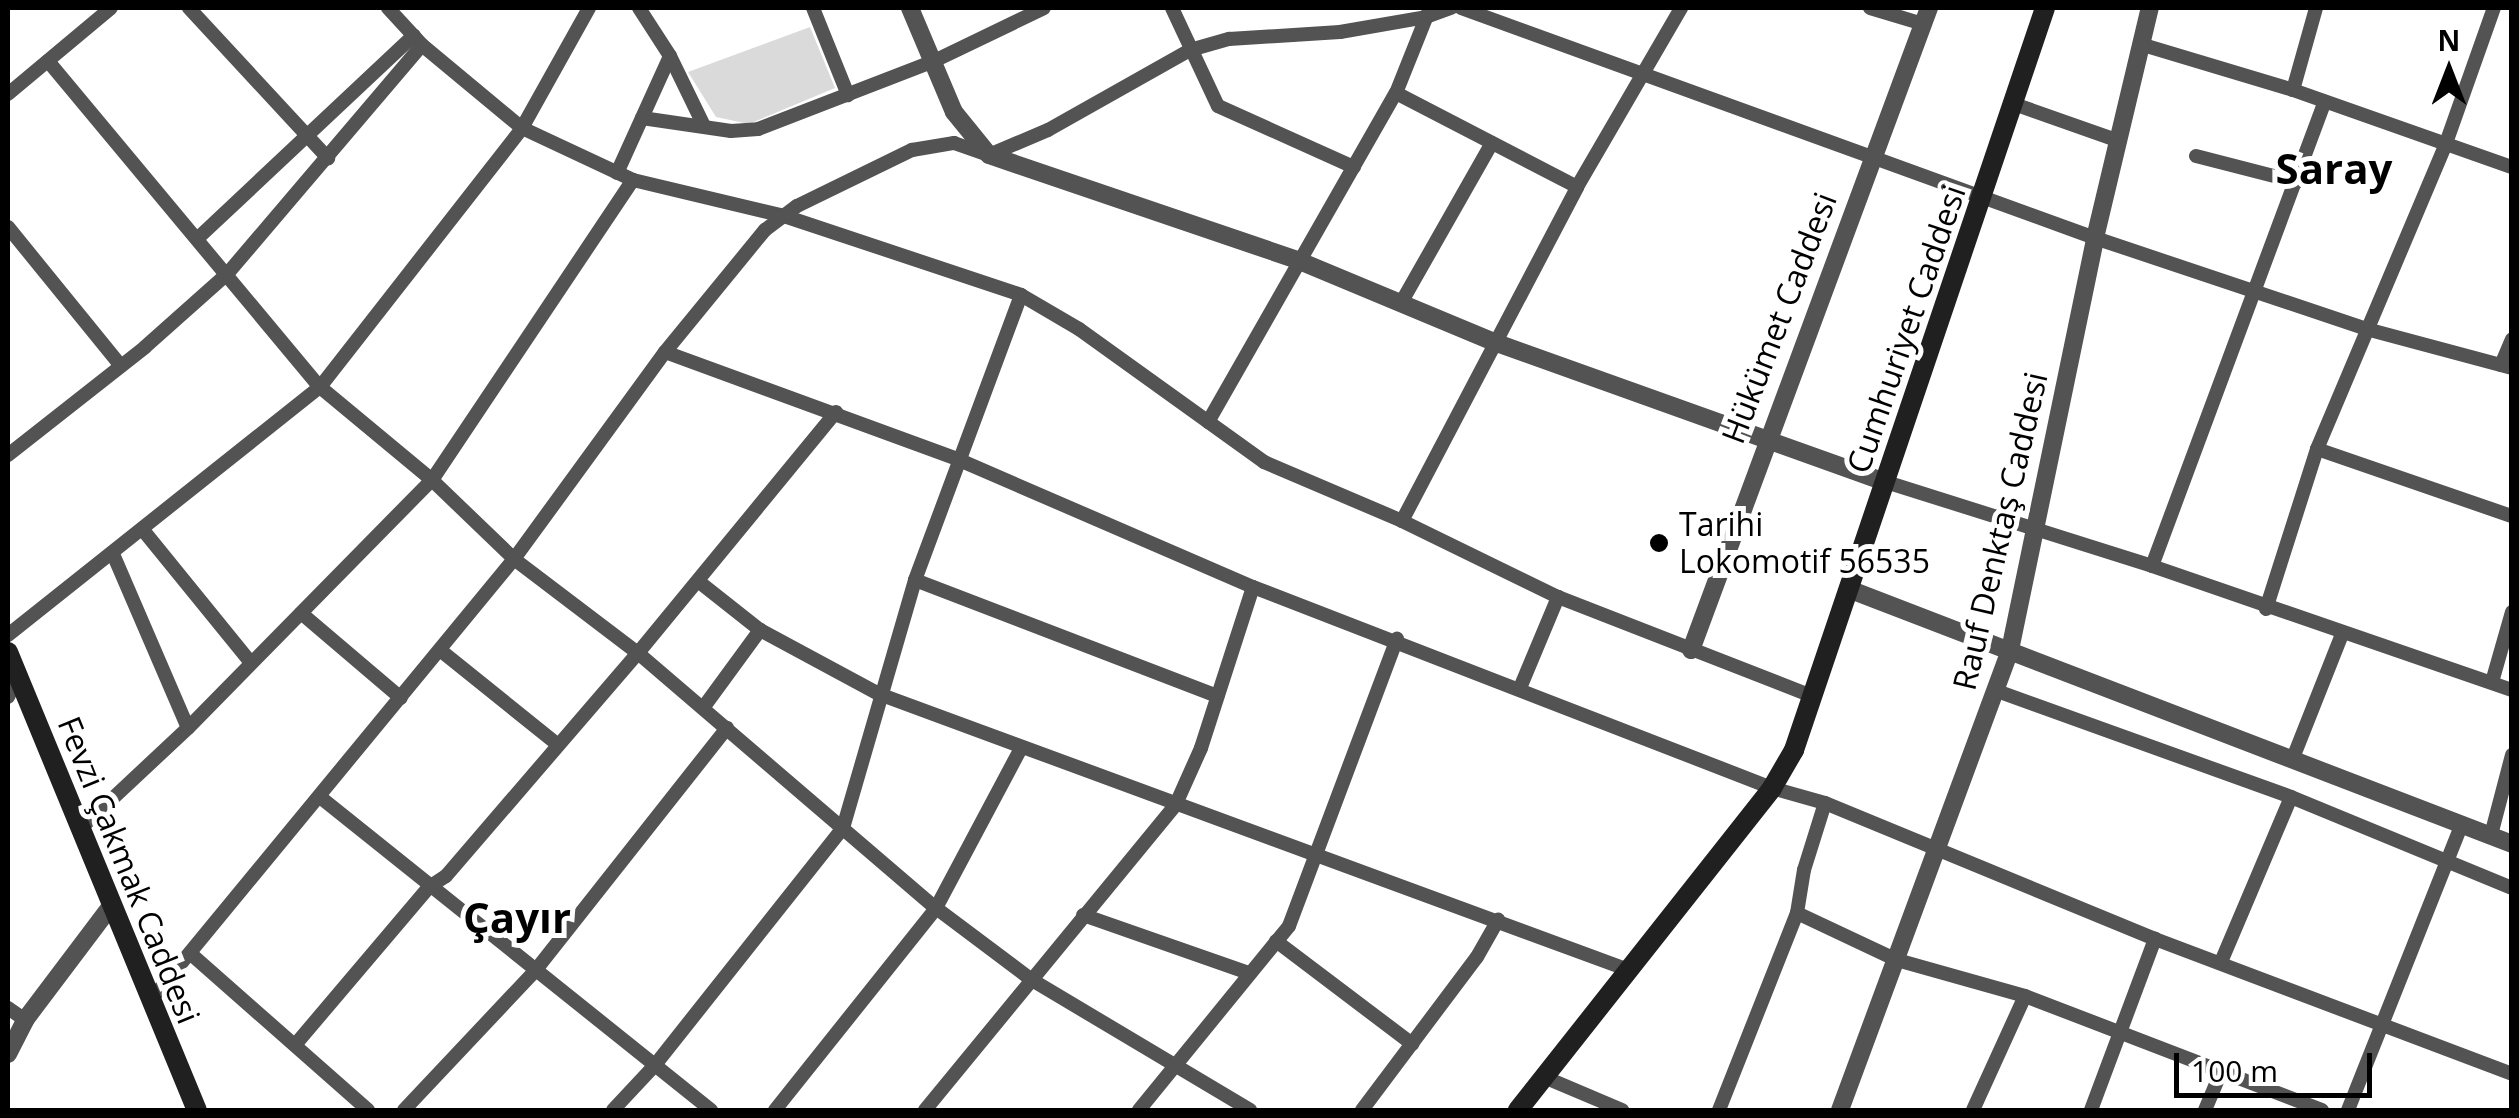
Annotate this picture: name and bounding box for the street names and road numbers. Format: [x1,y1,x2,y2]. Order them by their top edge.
street label: Cumhuriyet Caddesi [1839,180,1973,478]
street label: Hükümet Caddesi [1714,187,1844,449]
street label: Rauf Denktaş Caddesi [1945,368,2055,694]
street label: Fevzi Çakmak Caddesi [50,711,208,1029]

